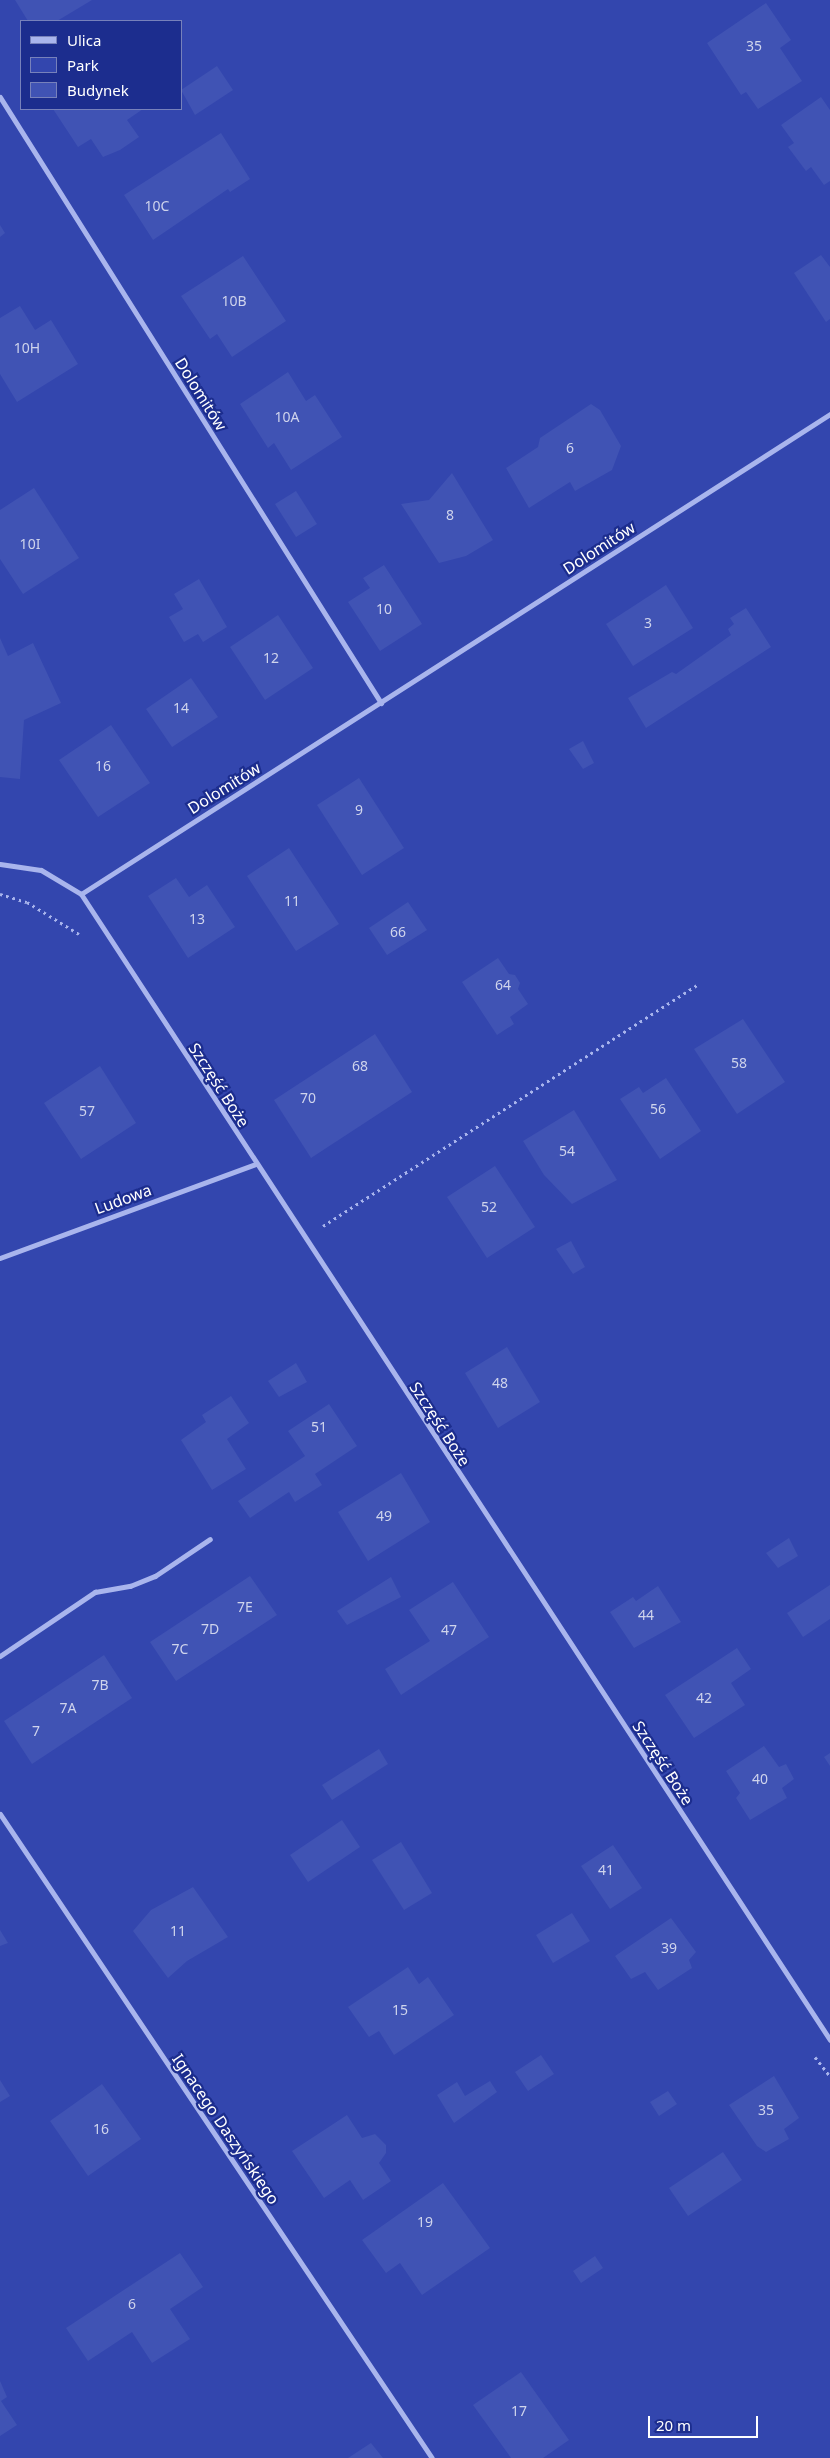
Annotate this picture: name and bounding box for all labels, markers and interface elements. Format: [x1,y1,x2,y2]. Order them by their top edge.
legend [20,20,182,110]
text: Ulica [67,30,101,50]
house number: 35 [746,38,762,54]
text: Park [67,55,99,75]
text: Budynek [67,80,129,100]
house number: 10C [145,198,169,214]
house number: 10B [221,293,247,309]
house number: 10H [14,340,40,356]
street label: Dolomitów [171,354,231,434]
house number: 10A [275,409,299,425]
house number: 6 [566,440,574,456]
house number: 8 [446,507,454,523]
street label: Dolomitów [559,518,639,578]
house number: 10I [20,536,40,552]
house number: 10 [376,601,392,617]
house number: 3 [644,615,652,631]
house number: 12 [263,650,279,666]
house number: 14 [173,700,189,716]
house number: 16 [95,758,111,774]
street label: Dolomitów [184,758,264,818]
house number: 9 [355,802,363,818]
house number: 11 [284,893,300,909]
house number: 13 [189,911,205,927]
house number: 66 [390,924,406,940]
house number: 64 [495,977,511,993]
street label: Szczęść Boże [185,1039,253,1131]
house number: 58 [731,1055,747,1071]
house number: 68 [352,1058,368,1074]
house number: 70 [300,1090,316,1106]
house number: 56 [650,1101,666,1117]
house number: 57 [79,1103,95,1119]
house number: 54 [559,1143,575,1159]
street label: Ludowa [92,1180,154,1218]
house number: 52 [481,1199,497,1215]
house number: 48 [492,1375,508,1391]
street label: Szczęść Boże [406,1378,474,1470]
house number: 51 [311,1419,327,1435]
house number: 49 [376,1508,392,1524]
house number: 7E [237,1599,253,1615]
house number: 44 [638,1607,654,1623]
house number: 7D [201,1621,219,1637]
house number: 47 [441,1622,457,1638]
house number: 7C [172,1641,188,1657]
house number: 7B [91,1677,109,1693]
house number: 42 [696,1690,712,1706]
house number: 7A [60,1700,76,1716]
street label: Szczęść Boże [629,1717,697,1809]
house number: 7 [32,1723,40,1739]
house number: 40 [752,1771,768,1787]
house number: 41 [598,1862,614,1878]
house number: 11 [170,1923,186,1939]
house number: 39 [661,1940,677,1956]
house number: 15 [392,2002,408,2018]
street label: Ignacego Daszyńskiego [168,2050,284,2208]
house number: 35 [758,2102,774,2118]
house number: 16 [93,2121,109,2137]
house number: 19 [417,2214,433,2230]
house number: 6 [128,2296,136,2312]
house number: 17 [511,2403,527,2419]
scale bar [650,2406,760,2438]
text: 20 m [656,2415,691,2435]

